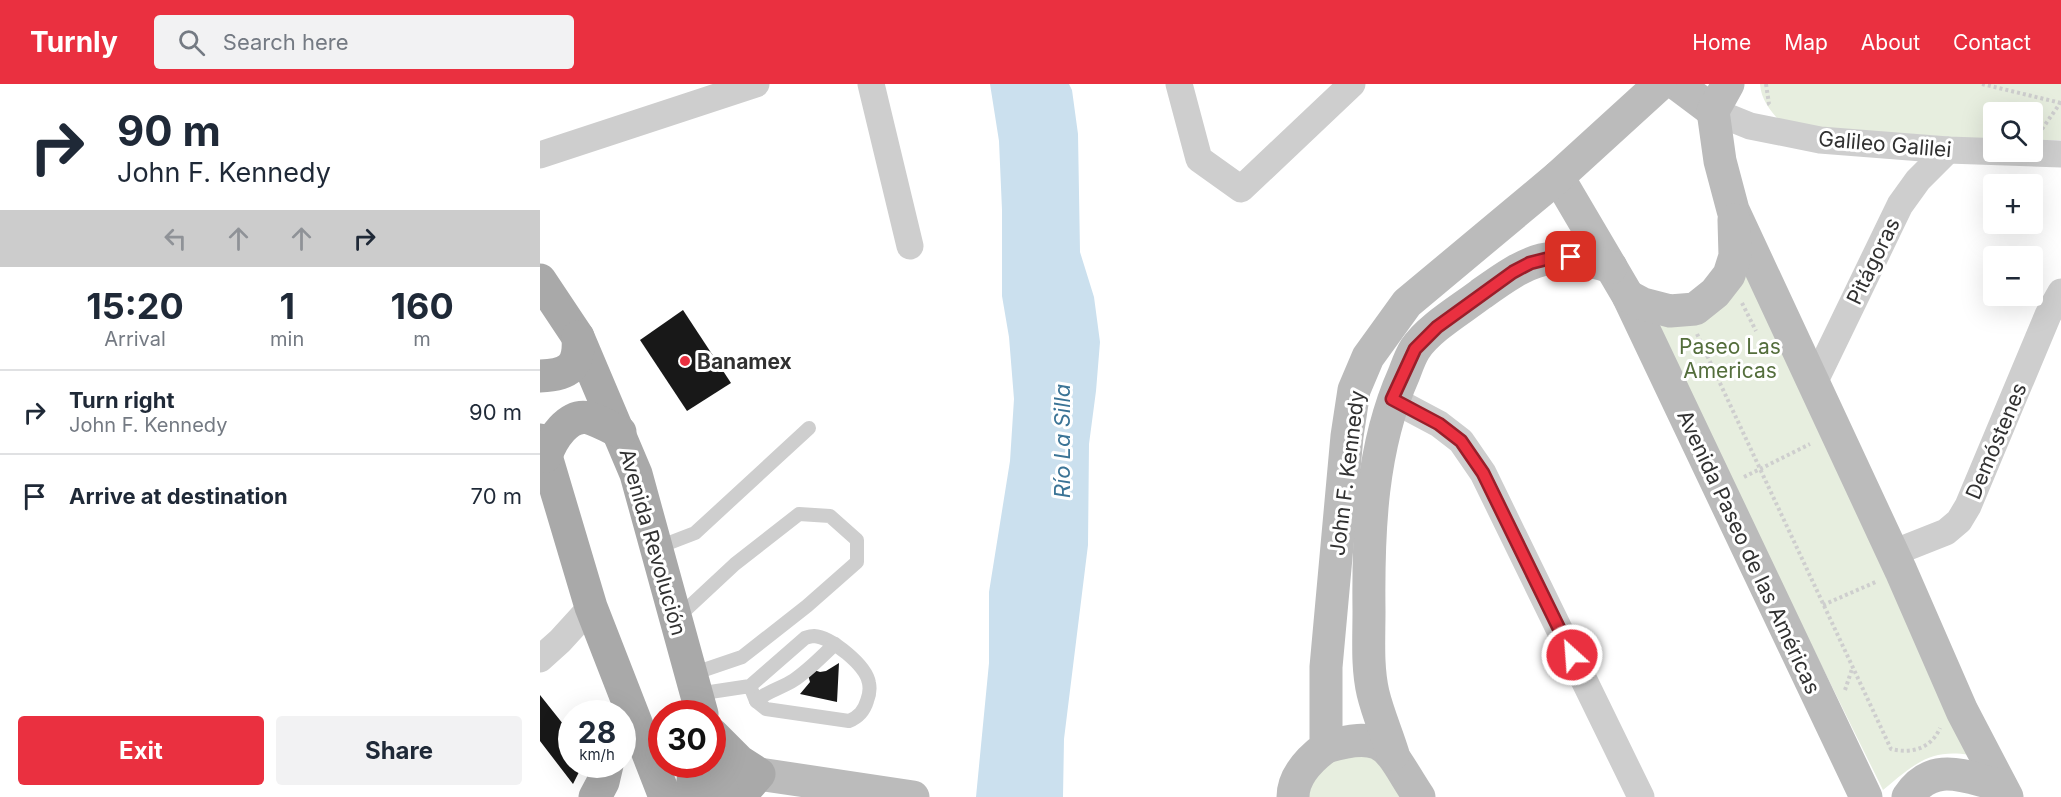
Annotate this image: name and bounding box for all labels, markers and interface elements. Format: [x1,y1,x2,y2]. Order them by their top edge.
search box [154,15,574,69]
text: Turnly [30,25,118,59]
icon: search [175,26,208,59]
text: Search here [223,29,349,55]
text: Home [1692,30,1751,55]
text: Map [1784,30,1828,55]
text: About [1861,30,1920,55]
text: Contact [1953,30,2031,55]
map controls [1983,102,2043,306]
button: search [1983,102,2043,162]
text: 90 m [117,105,221,156]
icon: right [18,108,96,186]
street label: Galileo Galilei [1817,126,1953,162]
text: John F. Kennedy [117,156,331,189]
button: + [1983,174,2043,234]
street label: Pitágoras [1841,213,1905,309]
icon: left [159,222,192,255]
icon: ahead [222,222,255,255]
icon: ahead [285,222,318,255]
icon: right [348,222,381,255]
pin [1545,231,1596,282]
icon: arrive [1554,240,1587,273]
button: − [1983,246,2043,306]
text: 15:20 [86,284,184,328]
text: 1 [279,284,295,328]
text: 160 [391,284,454,328]
text: Arrival [104,327,166,351]
text: min [270,327,304,351]
text: m [413,327,431,351]
park label: Paseo Las Americas [1679,334,1781,383]
place label: Banamex [697,349,792,374]
marker: Banamex [678,354,692,368]
street label: Demóstenes [1960,379,2032,503]
water label: Río La Silla [1049,384,1075,498]
text: Turn right [69,387,175,413]
street label: John F. Kennedy [1324,389,1370,557]
icon: right [18,396,51,429]
text: 90 m [469,399,522,425]
street label: Avenida Paseo de las Américas [1672,406,1826,698]
text: John F. Kennedy [69,413,227,437]
street label: Avenida Revolución [614,446,692,638]
icon: arrive [18,480,51,513]
text: Arrive at destination [69,483,288,509]
text: 70 m [471,483,522,509]
position arrow [1540,623,1604,687]
speed limit sign: 30 [648,700,726,778]
text: 28 [578,714,616,750]
button: Exit [18,716,264,785]
button: Share [276,716,522,785]
text: km/h [579,745,615,764]

